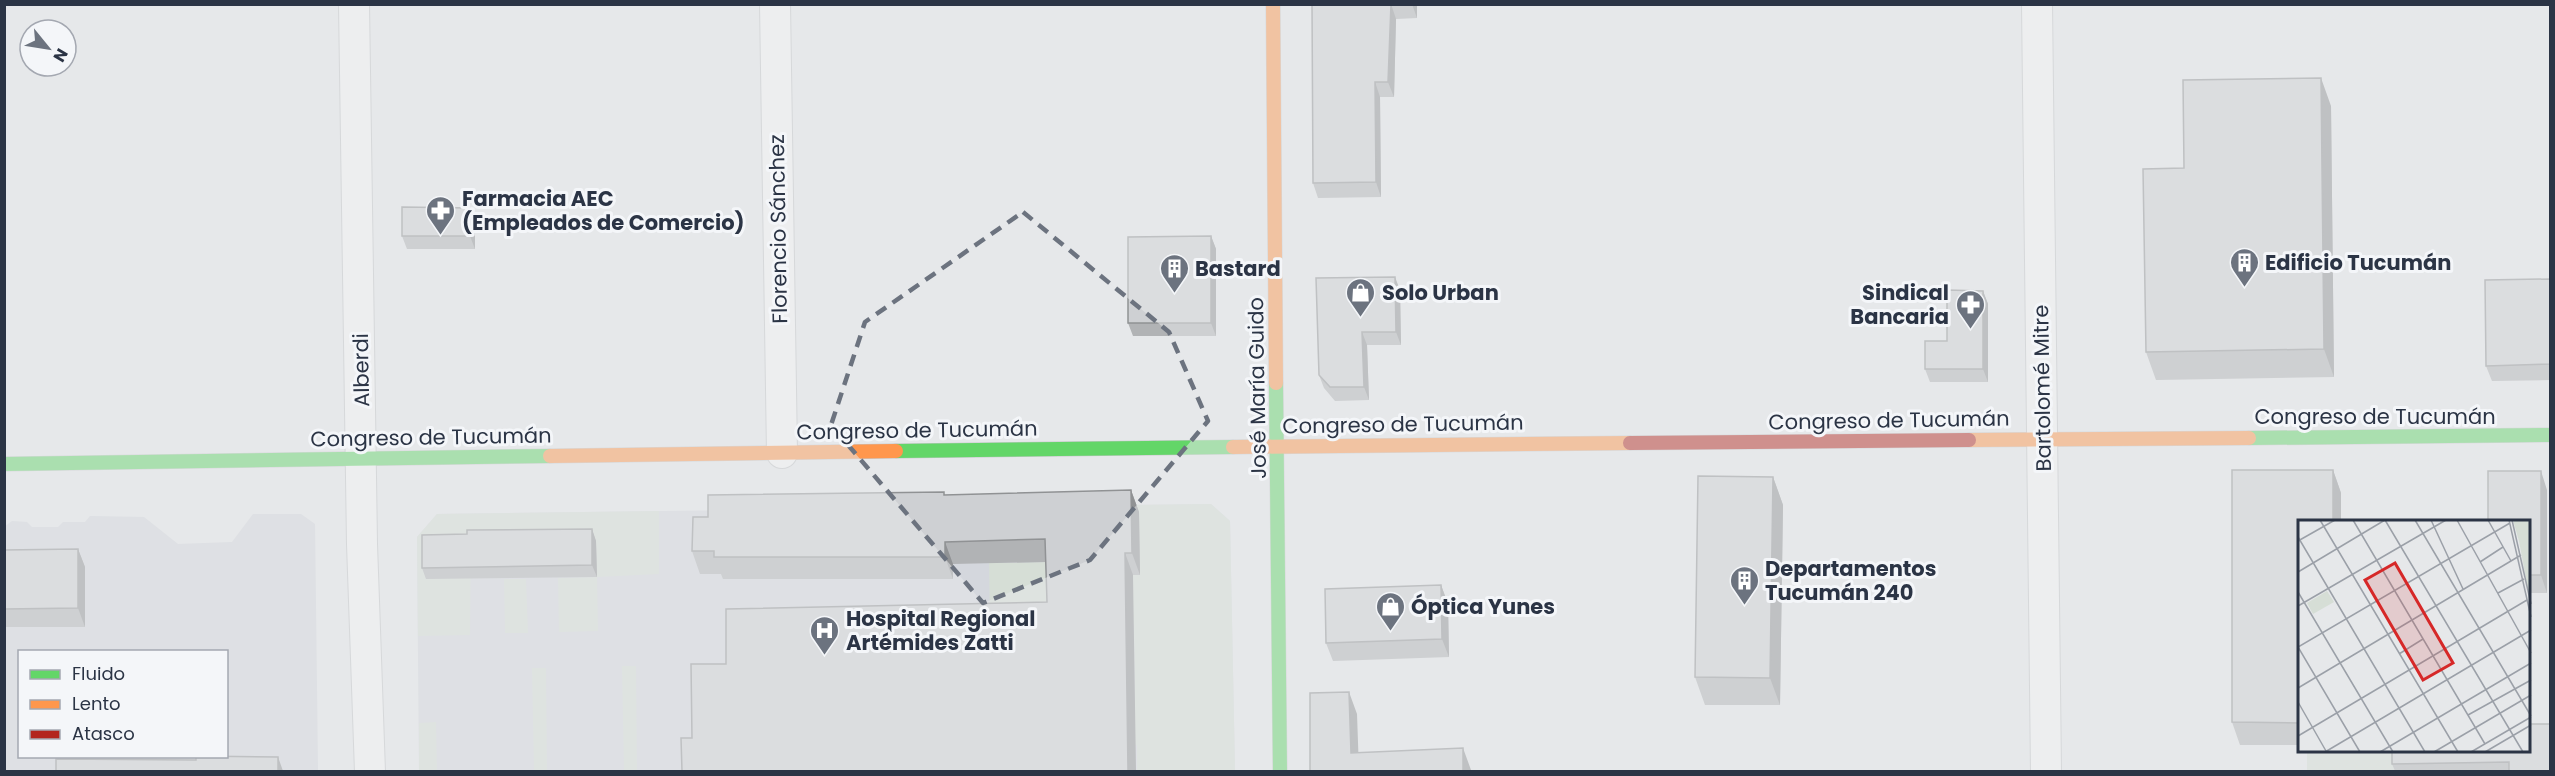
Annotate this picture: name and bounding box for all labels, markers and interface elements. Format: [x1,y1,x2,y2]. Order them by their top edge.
north arrow [18,18,78,78]
text: N [48,44,74,66]
street label: Florencio Sánchez [762,134,794,324]
place label: Farmacia AEC (Empleados de Comercio) [462,184,745,237]
pharmacy icon: Farmacia AEC (Empleados de Comercio) [425,194,457,236]
building icon: Edificio Tucumán [2228,246,2260,288]
place label: Edificio Tucumán [2265,248,2451,277]
building icon: Bastard [1158,252,1190,294]
place label: Bastard [1195,254,1281,283]
shop icon: Solo Urban [1345,276,1377,318]
place label: Solo Urban [1382,278,1499,307]
place label: Sindical Bancaria [1850,278,1949,331]
pharmacy icon: Sindical Bancaria [1954,288,1986,330]
street label: José María Guido [1241,297,1273,479]
street label: Bartolomé Mitre [2026,304,2058,472]
street label: Alberdi [346,333,376,407]
street label: Congreso de Tucumán [2254,402,2496,431]
street label: Congreso de Tucumán [1768,403,2010,437]
street label: Congreso de Tucumán [1282,407,1524,441]
street label: Congreso de Tucumán [796,413,1038,447]
street label: Congreso de Tucumán [310,420,552,454]
inset map [2298,520,2531,752]
place label: Departamentos Tucumán 240 [1765,554,1936,607]
building icon: Departamentos Tucumán 240 [1728,564,1760,606]
shop icon: Óptica Yunes [1374,590,1406,632]
place label: Óptica Yunes [1411,592,1555,621]
place label: Hospital Regional Artémides Zatti [846,604,1035,657]
hospital icon: Hospital Regional Artémides Zatti [809,614,841,656]
legend [18,650,228,758]
text: Fluido [72,661,125,686]
text: Lento [72,691,121,716]
text: Atasco [72,721,135,746]

